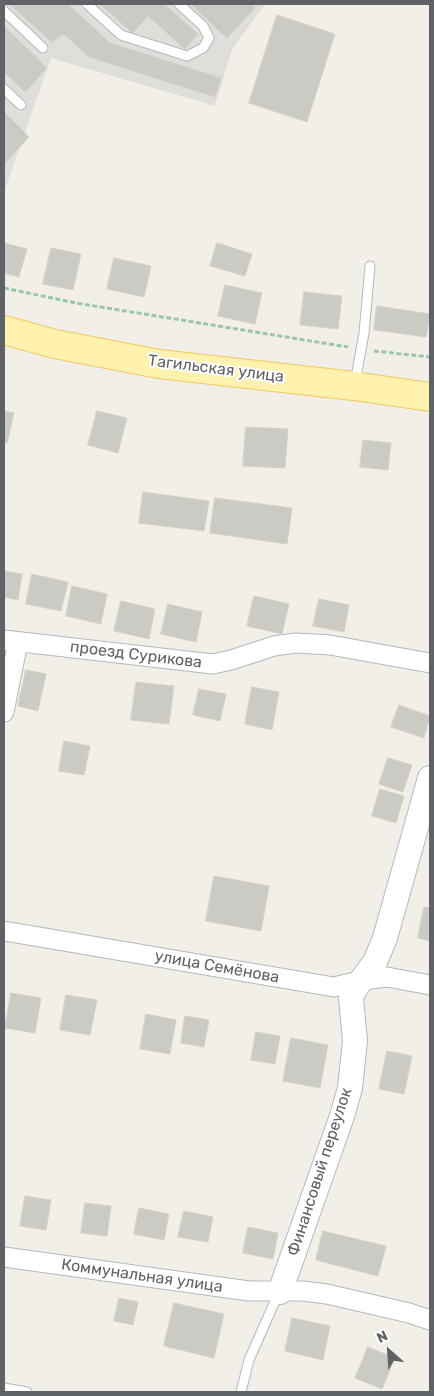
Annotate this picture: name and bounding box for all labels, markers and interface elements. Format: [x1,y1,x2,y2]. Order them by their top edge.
street label: Тагильская улица [147,351,285,387]
street label: проезд Сурикова [69,637,203,673]
street label: улица Семёнова [153,947,281,987]
street label: Финансовый переулок [284,1086,356,1258]
street label: Коммунальная улица [60,1255,224,1297]
north arrow [364,1326,414,1376]
text: N [374,1327,390,1347]

